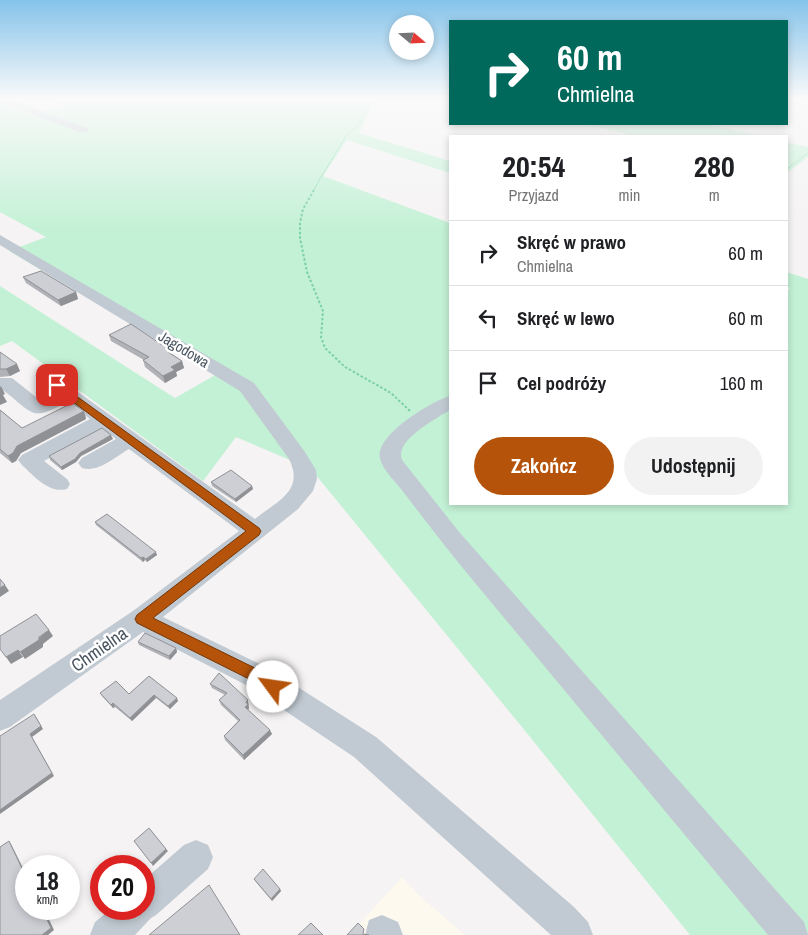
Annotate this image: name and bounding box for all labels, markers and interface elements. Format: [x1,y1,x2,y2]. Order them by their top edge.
north arrow [389,15,434,60]
map controls [389,15,434,60]
text: 60 m [557,34,622,81]
icon: right [474,40,539,105]
text: Chmielna [557,79,634,109]
text: 20:54 [502,146,565,186]
text: 1 [623,146,636,186]
text: 280 [694,146,735,186]
text: Przyjazd [509,184,559,206]
text: min [618,184,640,206]
text: m [709,184,720,206]
text: Skręć w prawo [517,229,626,255]
icon: right [474,239,502,267]
text: 60 m [728,240,763,266]
text: Chmielna [517,255,573,277]
icon: left [474,304,502,332]
text: Skręć w lewo [517,305,615,331]
text: 60 m [728,305,763,331]
street label: Jagodowa [155,326,214,373]
pin [36,364,78,406]
icon: arrive [474,369,502,397]
text: Cel podróży [517,370,606,396]
text: 160 m [720,370,763,396]
icon: arrive [43,371,71,399]
button: Zakończ [474,437,614,495]
button: Udostępnij [624,437,763,495]
street label: Chmielna [66,621,132,677]
position arrow [246,660,298,712]
speed limit sign: 20 [90,855,155,920]
text: 18 [36,864,59,898]
text: km/h [37,892,58,908]

